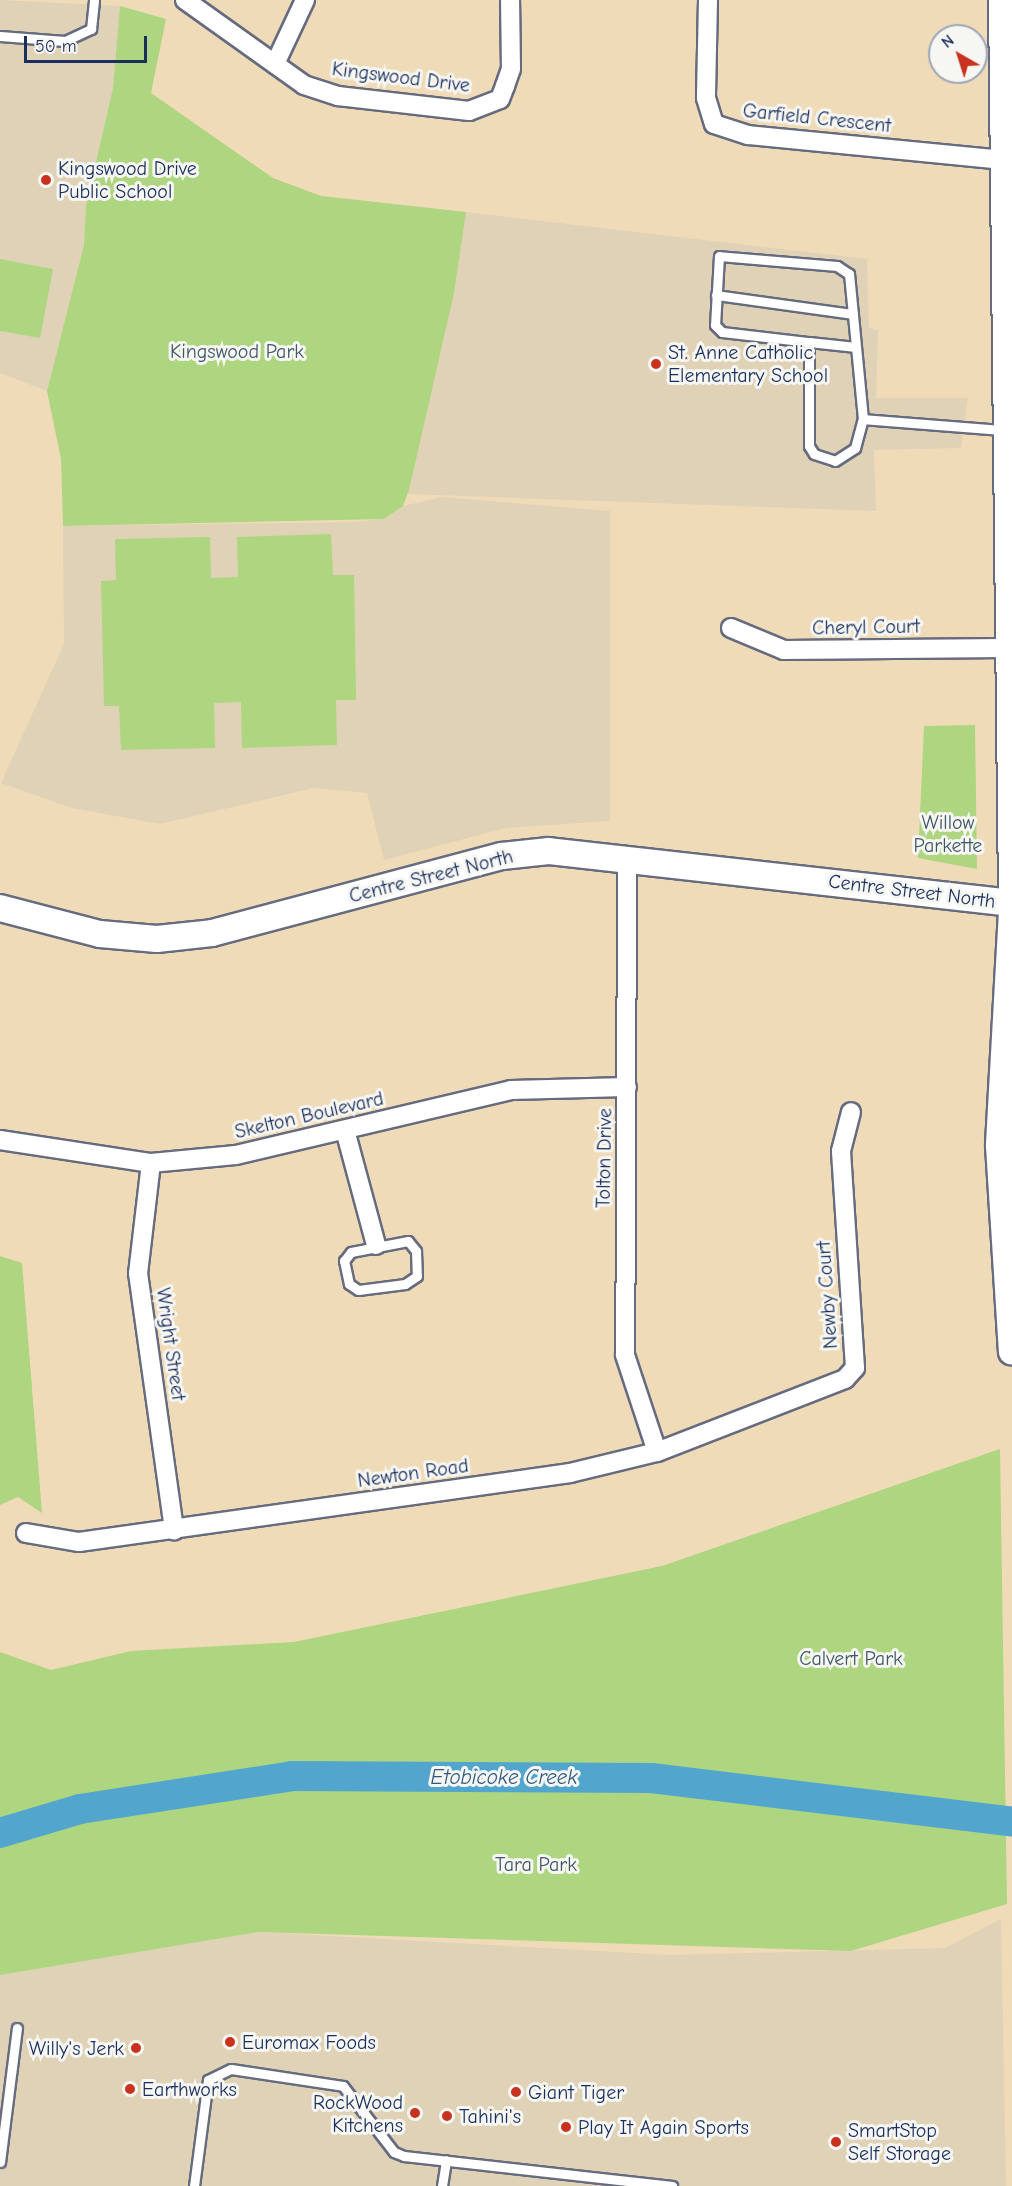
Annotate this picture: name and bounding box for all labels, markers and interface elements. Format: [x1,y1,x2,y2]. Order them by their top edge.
scale bar [27,24,150,62]
north arrow [928,24,988,84]
text: N [938,31,958,52]
text: 50 m [35,36,77,57]
street label: Kingswood Drive [331,57,471,97]
street label: Garfield Crescent [742,98,892,138]
place label: Kingswood Drive Public School [58,156,197,203]
marker: Kingswood Drive Public School [39,173,53,187]
park label: Kingswood Park [170,339,304,363]
place label: St. Anne Catholic Elementary School [668,340,828,387]
marker: St. Anne Catholic Elementary School [649,357,663,371]
street label: Cheryl Court [812,614,920,640]
park label: Willow Parkette [914,811,982,858]
street label: Centre Street North [346,844,516,908]
street label: Centre Street North [827,869,997,913]
street label: Skelton Boulevard [232,1086,386,1144]
street label: Tolton Drive [591,1108,617,1208]
street label: Newby Court [811,1240,843,1350]
street label: Wright Street [151,1286,191,1402]
street label: Newton Road [356,1453,470,1493]
park label: Calvert Park [799,1646,903,1670]
water label: Etobicoke Creek [430,1764,578,1790]
park label: Tara Park [495,1852,577,1876]
place label: Euromax Foods [242,2030,376,2054]
marker: Euromax Foods [223,2035,237,2049]
place label: Willy's Jerk [29,2036,124,2060]
marker: Willy's Jerk [129,2041,143,2055]
place label: Earthworks [142,2077,237,2101]
place label: Giant Tiger [528,2080,624,2104]
marker: Earthworks [123,2082,137,2096]
marker: Giant Tiger [509,2085,523,2099]
place label: RockWood Kitchens [313,2090,403,2137]
place label: Tahini's [459,2104,521,2128]
marker: RockWood Kitchens [408,2106,422,2120]
marker: Tahini's [440,2109,454,2123]
place label: Play It Again Sports [578,2115,749,2139]
place label: SmartStop Self Storage [848,2118,951,2165]
marker: Play It Again Sports [559,2120,573,2134]
marker: SmartStop Self Storage [829,2135,843,2149]

